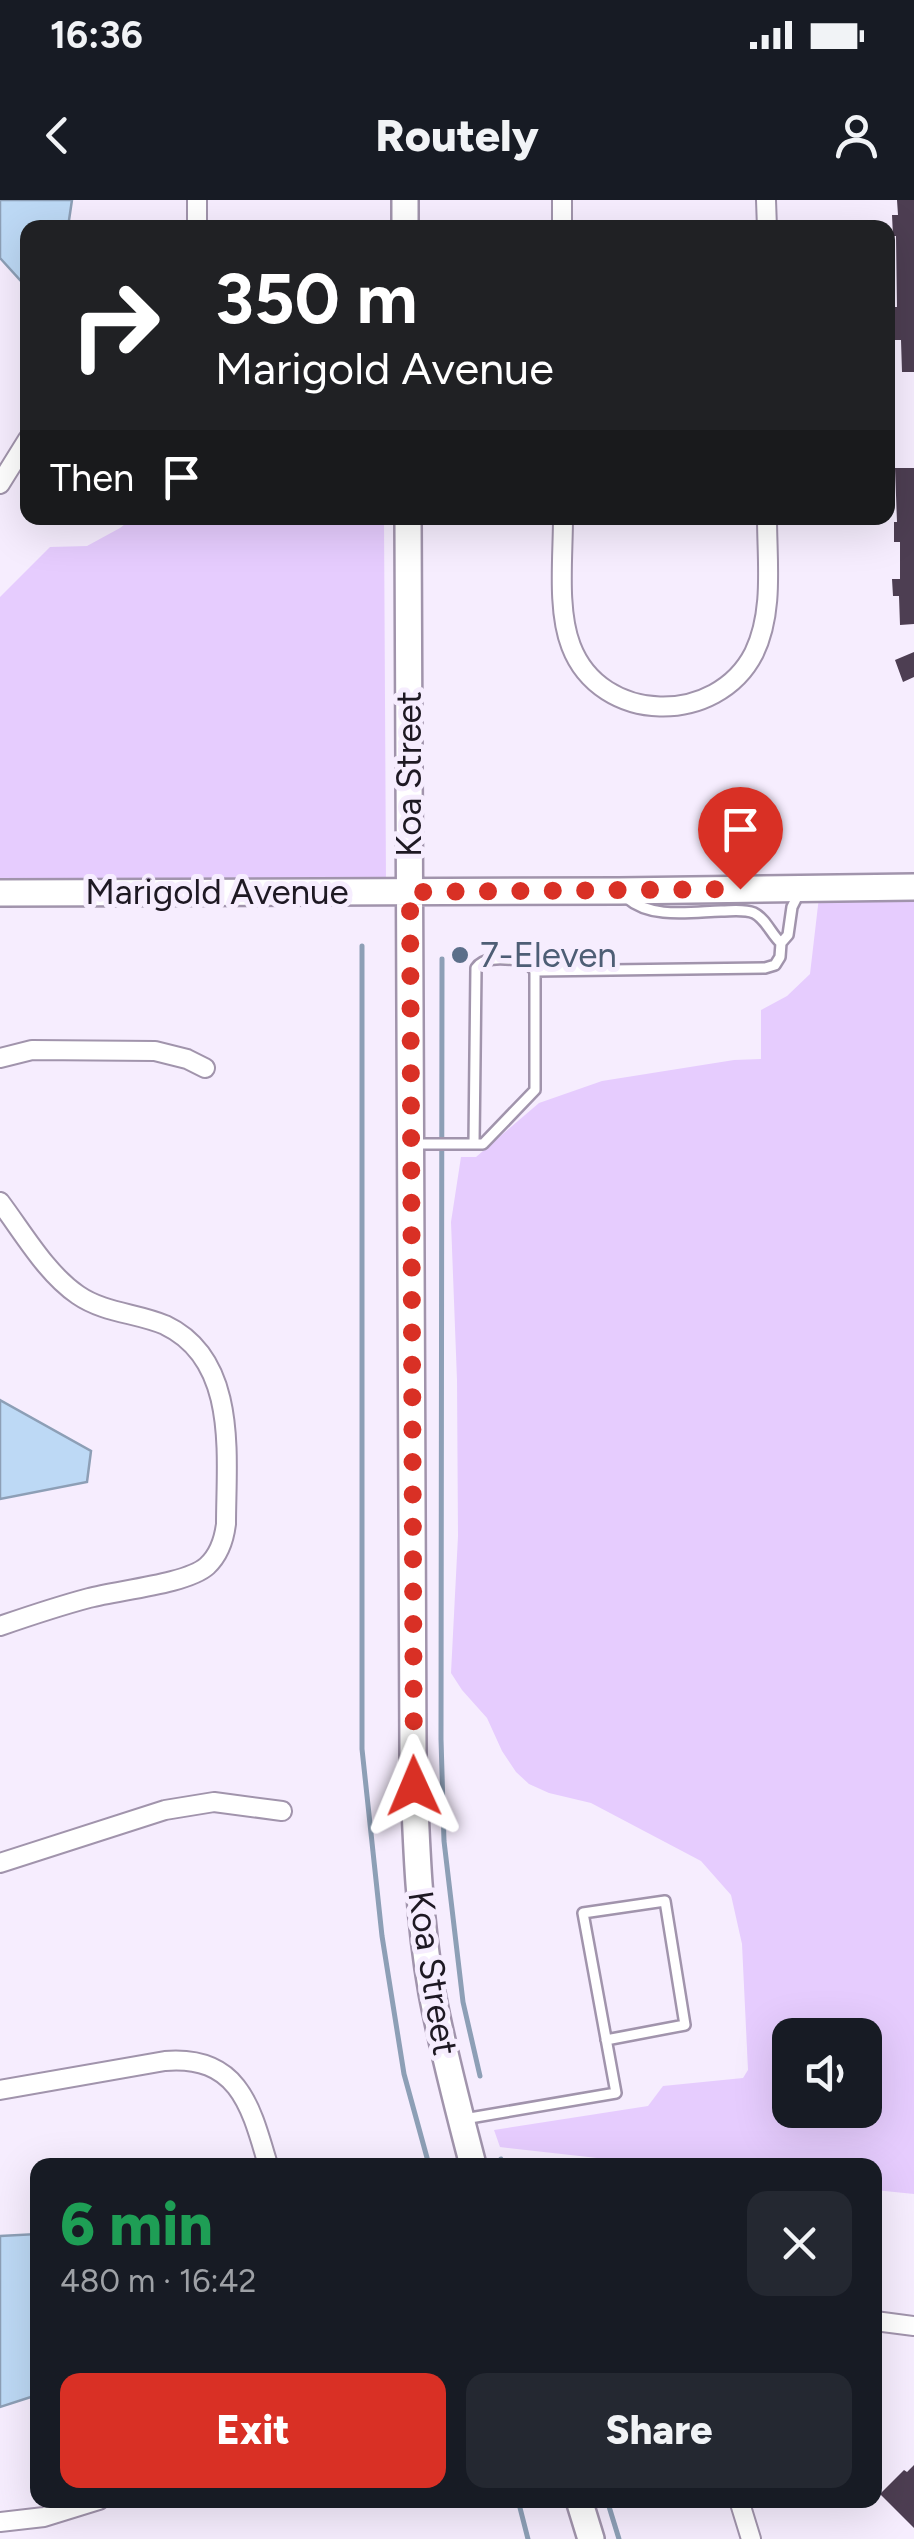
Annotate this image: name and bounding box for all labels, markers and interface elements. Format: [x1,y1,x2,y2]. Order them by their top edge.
text: 16:36 [50,12,143,58]
icon: back [30,108,85,163]
text: Routely [375,108,539,162]
icon: person [829,108,884,163]
text: 350 m [215,256,418,341]
icon: right [50,260,180,390]
text: Marigold Avenue [215,341,554,395]
icon: arrive [154,450,209,505]
text: Then [50,455,134,501]
street label: Koa Street [388,691,430,857]
pin [698,787,783,890]
icon: arrive [713,802,768,857]
street label: Marigold Avenue [85,871,349,913]
place label: 7-Eleven [480,934,617,976]
marker: 7-Eleven [449,944,471,966]
position arrow [362,1734,466,1838]
street label: Koa Street [399,1888,467,2058]
map controls [772,2018,882,2128]
button: sound [772,2018,882,2128]
text: 6 min [60,2188,213,2260]
button: close [747,2191,852,2296]
text: 480 m · 16:42 [60,2262,256,2300]
button: Exit [60,2373,446,2488]
button: Share [466,2373,852,2488]

